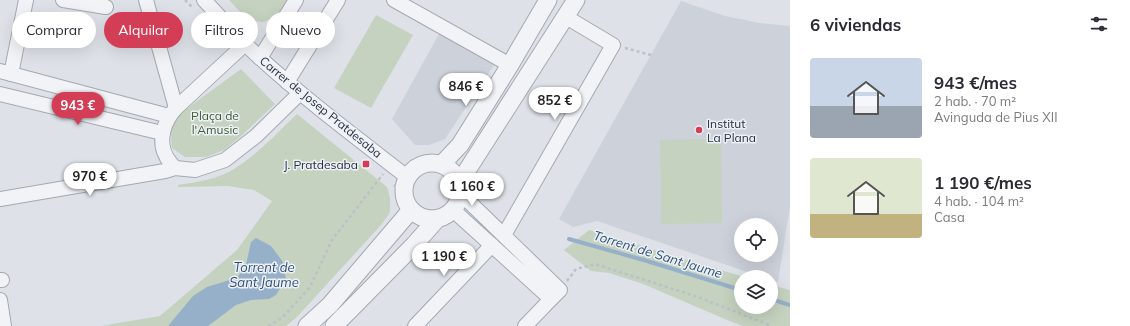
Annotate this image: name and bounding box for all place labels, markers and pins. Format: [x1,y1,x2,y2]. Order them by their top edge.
pin: 846 € [438,73,494,107]
pin: 852 € [527,87,583,121]
pin: 943 € [50,92,106,126]
place label: Institut La Plana [707,116,756,145]
marker: Institut La Plana [694,125,704,135]
place label: J. Pratdesaba [284,157,358,172]
marker: J. Pratdesaba [361,159,371,169]
pin: 970 € [62,163,118,197]
pin: 1 160 € [435,173,509,207]
pin: 1 190 € [407,243,481,277]

